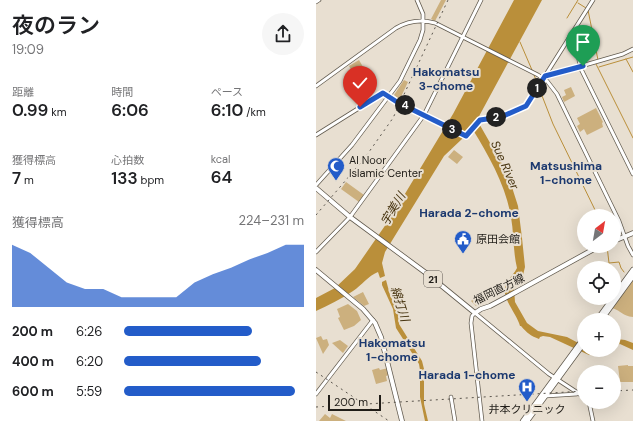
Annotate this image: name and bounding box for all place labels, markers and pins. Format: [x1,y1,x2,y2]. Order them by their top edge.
pin [566,25,600,66]
pin [343,66,377,107]
pin: 1 [527,78,547,98]
pin: 4 [395,95,415,115]
pin: 2 [486,107,506,127]
pin: 3 [442,119,462,139]
place label: Al Noor Islamic Center [349,153,422,180]
mosque icon: Al Noor Islamic Center [326,156,346,181]
public building icon: 原田会館 [453,229,473,254]
place label: 原田会館 [476,232,520,246]
hospital icon: 井本クリニック [517,377,537,402]
place label: 井本クリニック [489,402,566,416]

